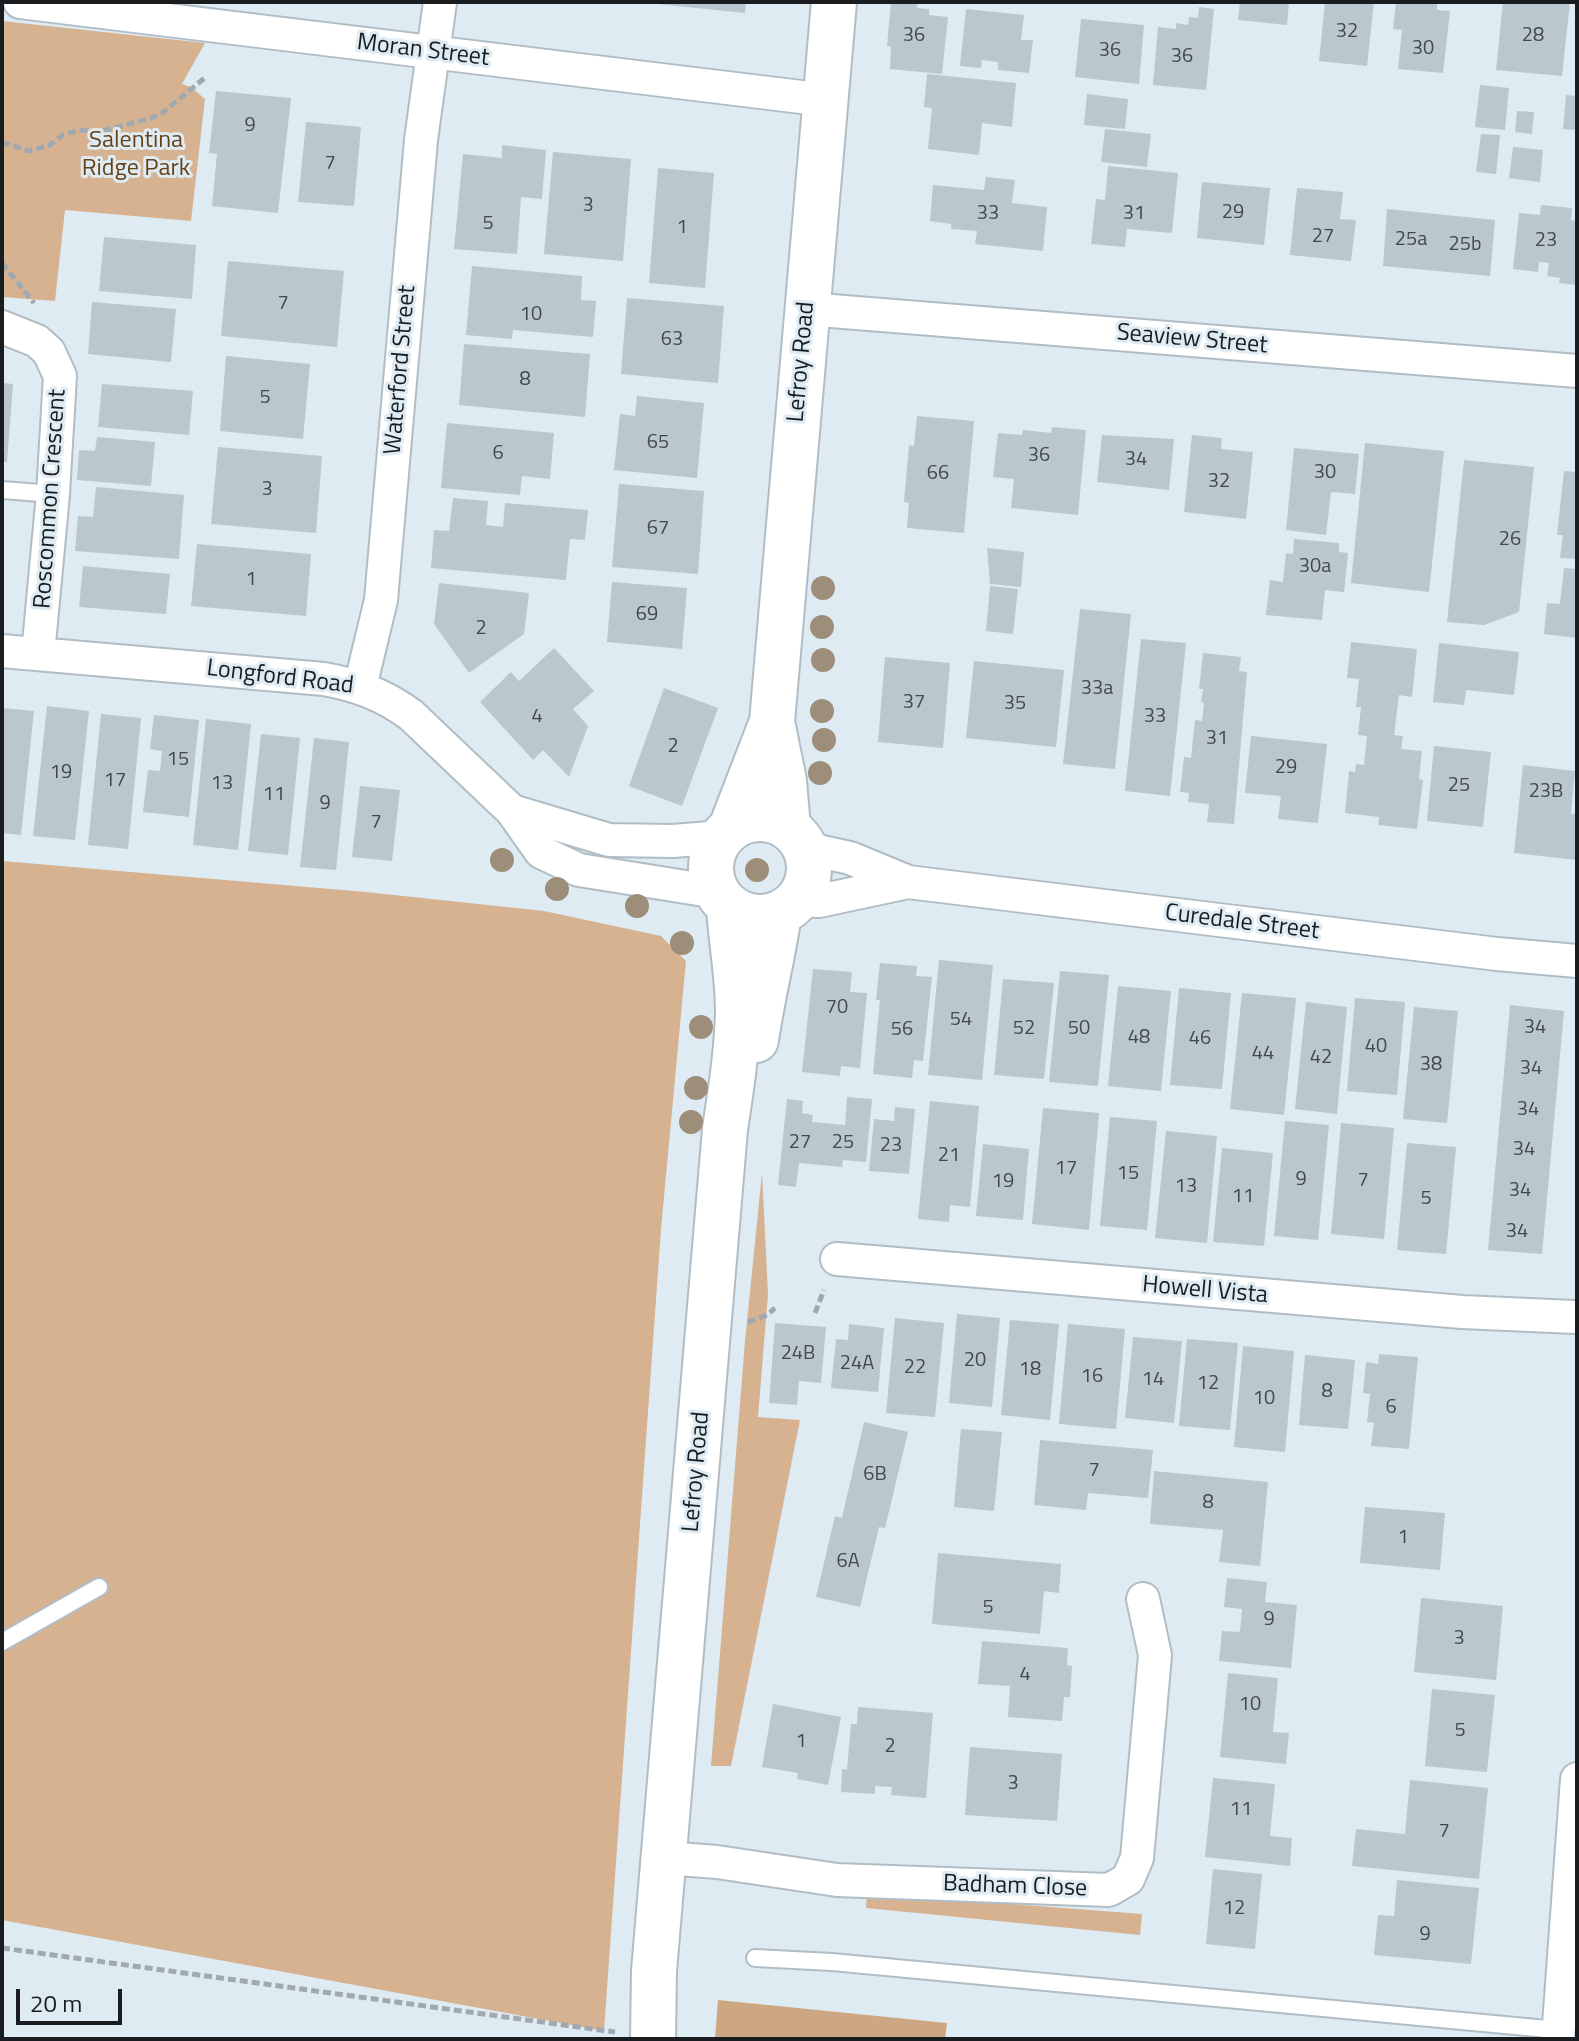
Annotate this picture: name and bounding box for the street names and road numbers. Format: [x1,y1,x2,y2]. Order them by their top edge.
street label: Moran Street [355,29,491,73]
street label: Waterford Street [379,284,423,456]
street label: Lefroy Road [782,301,822,423]
street label: Seaview Street [1115,319,1269,361]
street label: Roscommon Crescent [29,388,73,610]
street label: Longford Road [205,655,355,701]
street label: Curedale Street [1163,899,1321,947]
street label: Howell Vista [1141,1271,1269,1311]
street label: Lefroy Road [677,1411,717,1533]
street label: Badham Close [942,1870,1088,1904]

